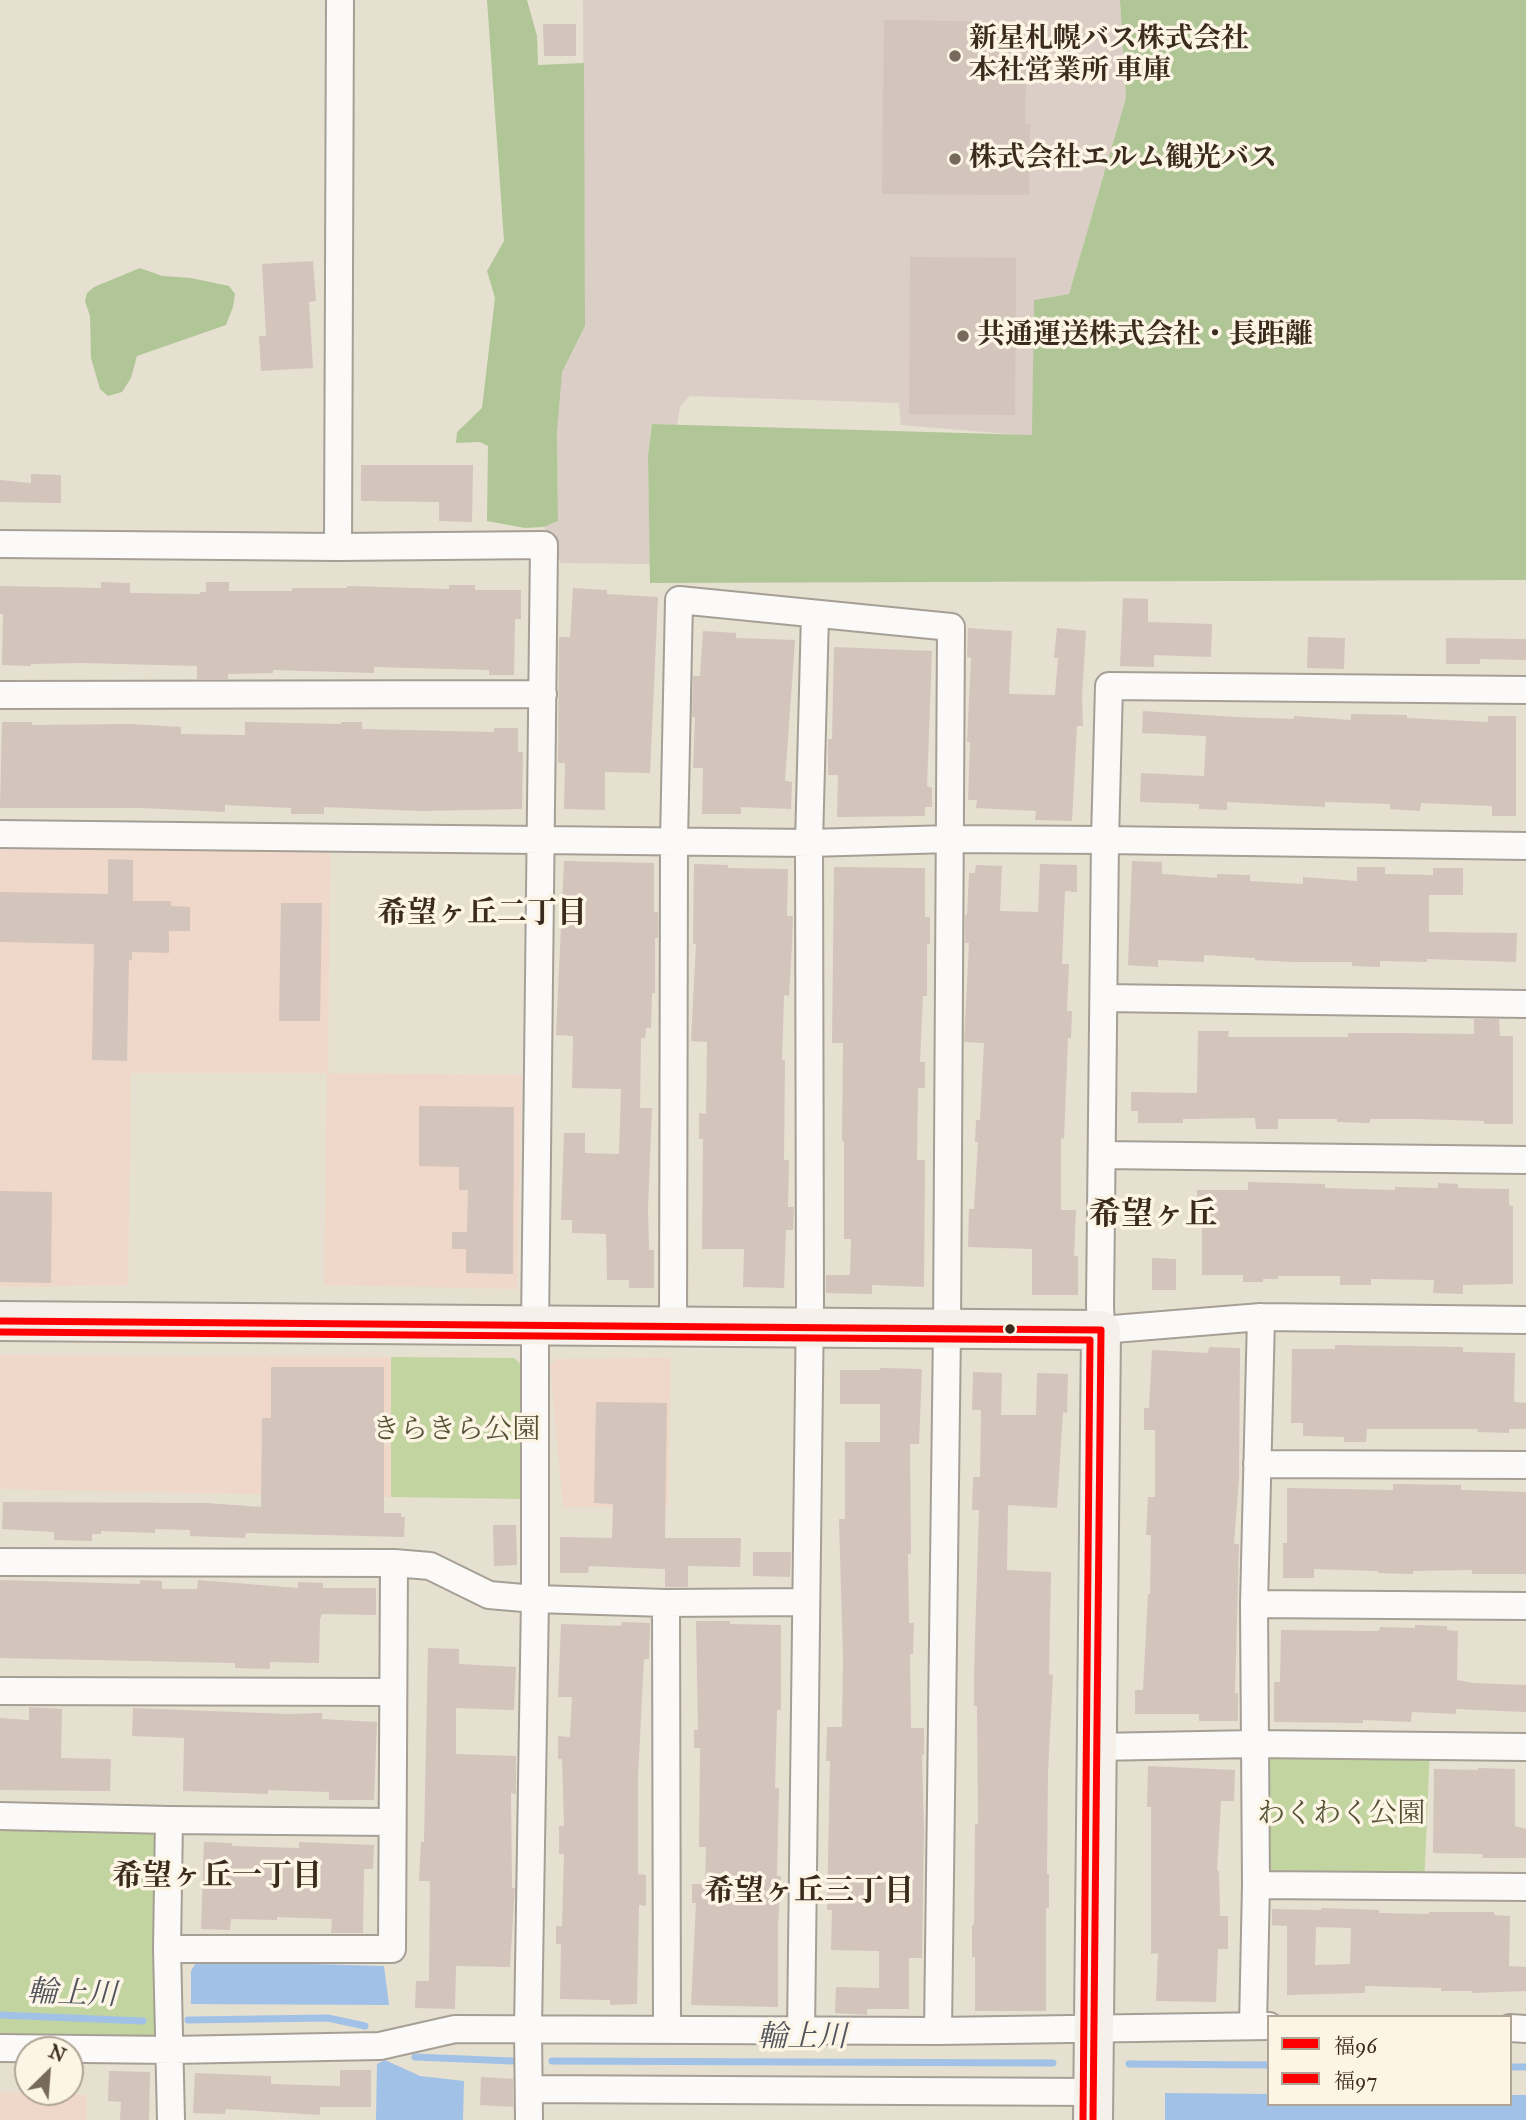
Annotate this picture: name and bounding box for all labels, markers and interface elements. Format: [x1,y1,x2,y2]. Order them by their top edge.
place label: 新星札幌バス株式会社 本社営業所 車庫 [969,23,1249,89]
marker: 新星札幌バス株式会社 本社営業所 車庫 [947,48,963,64]
place label: 株式会社エルム観光バス [969,142,1277,176]
marker: 株式会社エルム観光バス [947,151,963,167]
place label: 共通運送株式会社・長距離 [977,319,1313,353]
marker: 共通運送株式会社・長距離 [955,328,971,344]
district label: 希望ヶ丘二丁目 [377,897,587,933]
district label: 希望ヶ丘 [1089,1197,1217,1235]
unlabelled marker [1003,1322,1017,1336]
park label: きらきら公園 [372,1414,540,1448]
park label: わくわく公園 [1257,1798,1425,1832]
district label: 希望ヶ丘一丁目 [112,1860,322,1896]
district label: 希望ヶ丘三丁目 [704,1875,914,1911]
water label: 輪上川 [26,1975,118,2015]
legend [1267,2015,1512,2106]
water label: 輪上川 [757,2021,847,2057]
text: 福96 [1334,2033,1377,2059]
north arrow [14,2036,84,2106]
text: N [45,2039,69,2067]
text: 福97 [1334,2068,1378,2094]

